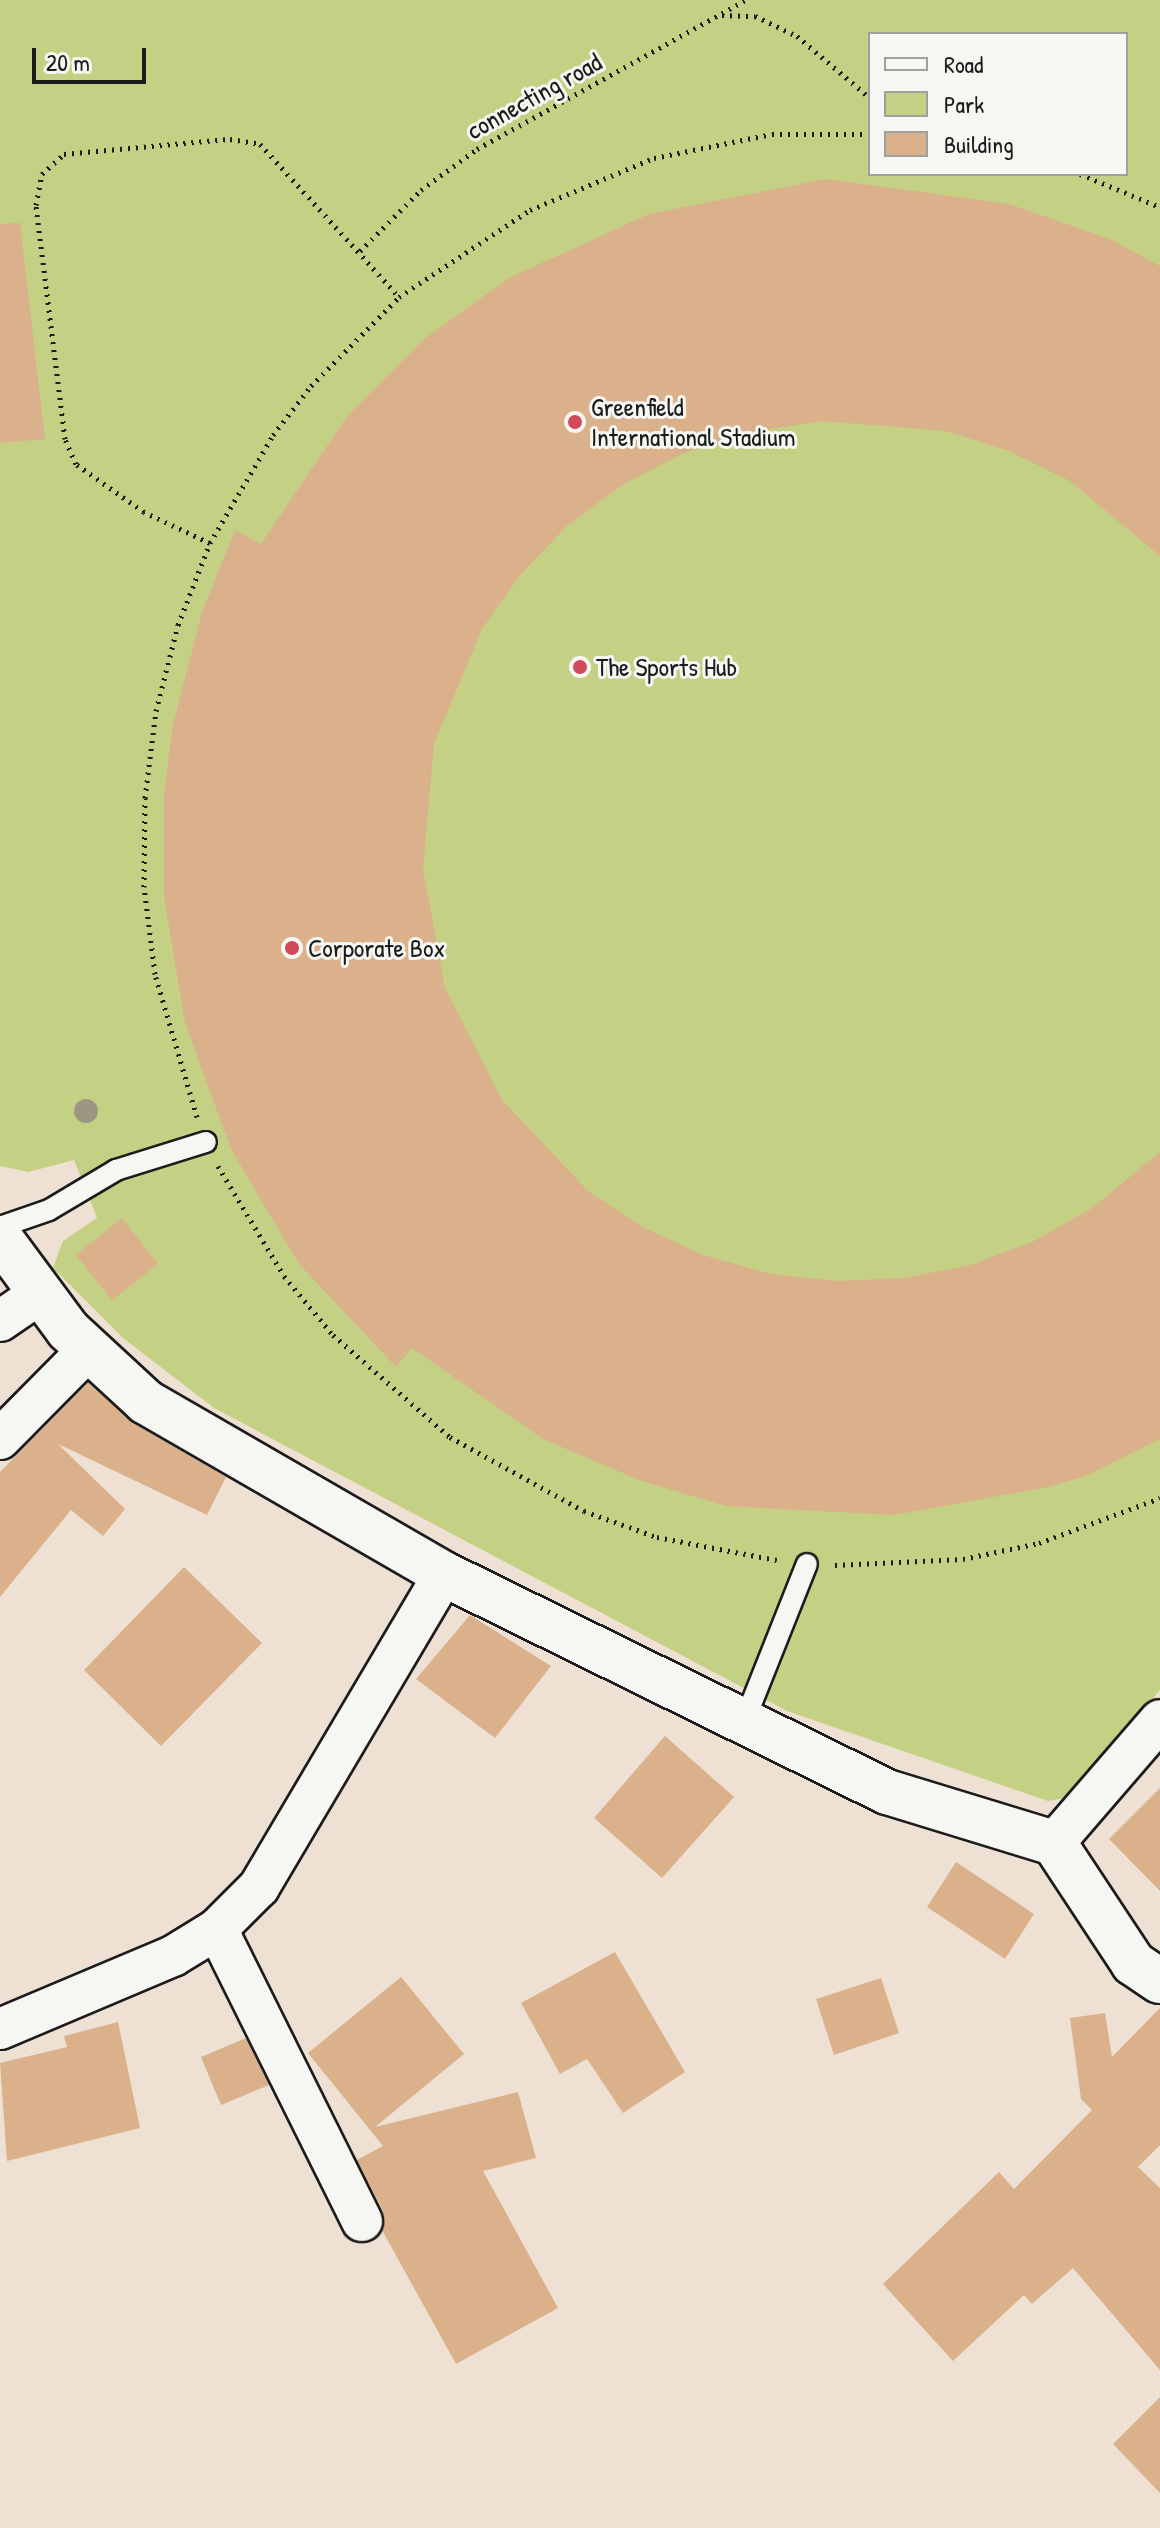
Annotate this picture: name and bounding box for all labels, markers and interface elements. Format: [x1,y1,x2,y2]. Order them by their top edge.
scale bar [36,32,150,82]
legend [868,32,1128,176]
text: 20 m [46,46,90,78]
street label: connecting road [461,46,607,146]
text: Road [944,48,983,80]
text: Park [944,88,984,120]
text: Building [944,128,1014,160]
place label: Greenfield International Stadium [591,391,795,452]
marker: Greenfield International Stadium [566,413,584,431]
place label: The Sports Hub [596,651,737,683]
marker: The Sports Hub [571,658,589,676]
place label: Corporate Box [308,932,445,964]
marker: Corporate Box [283,939,301,957]

